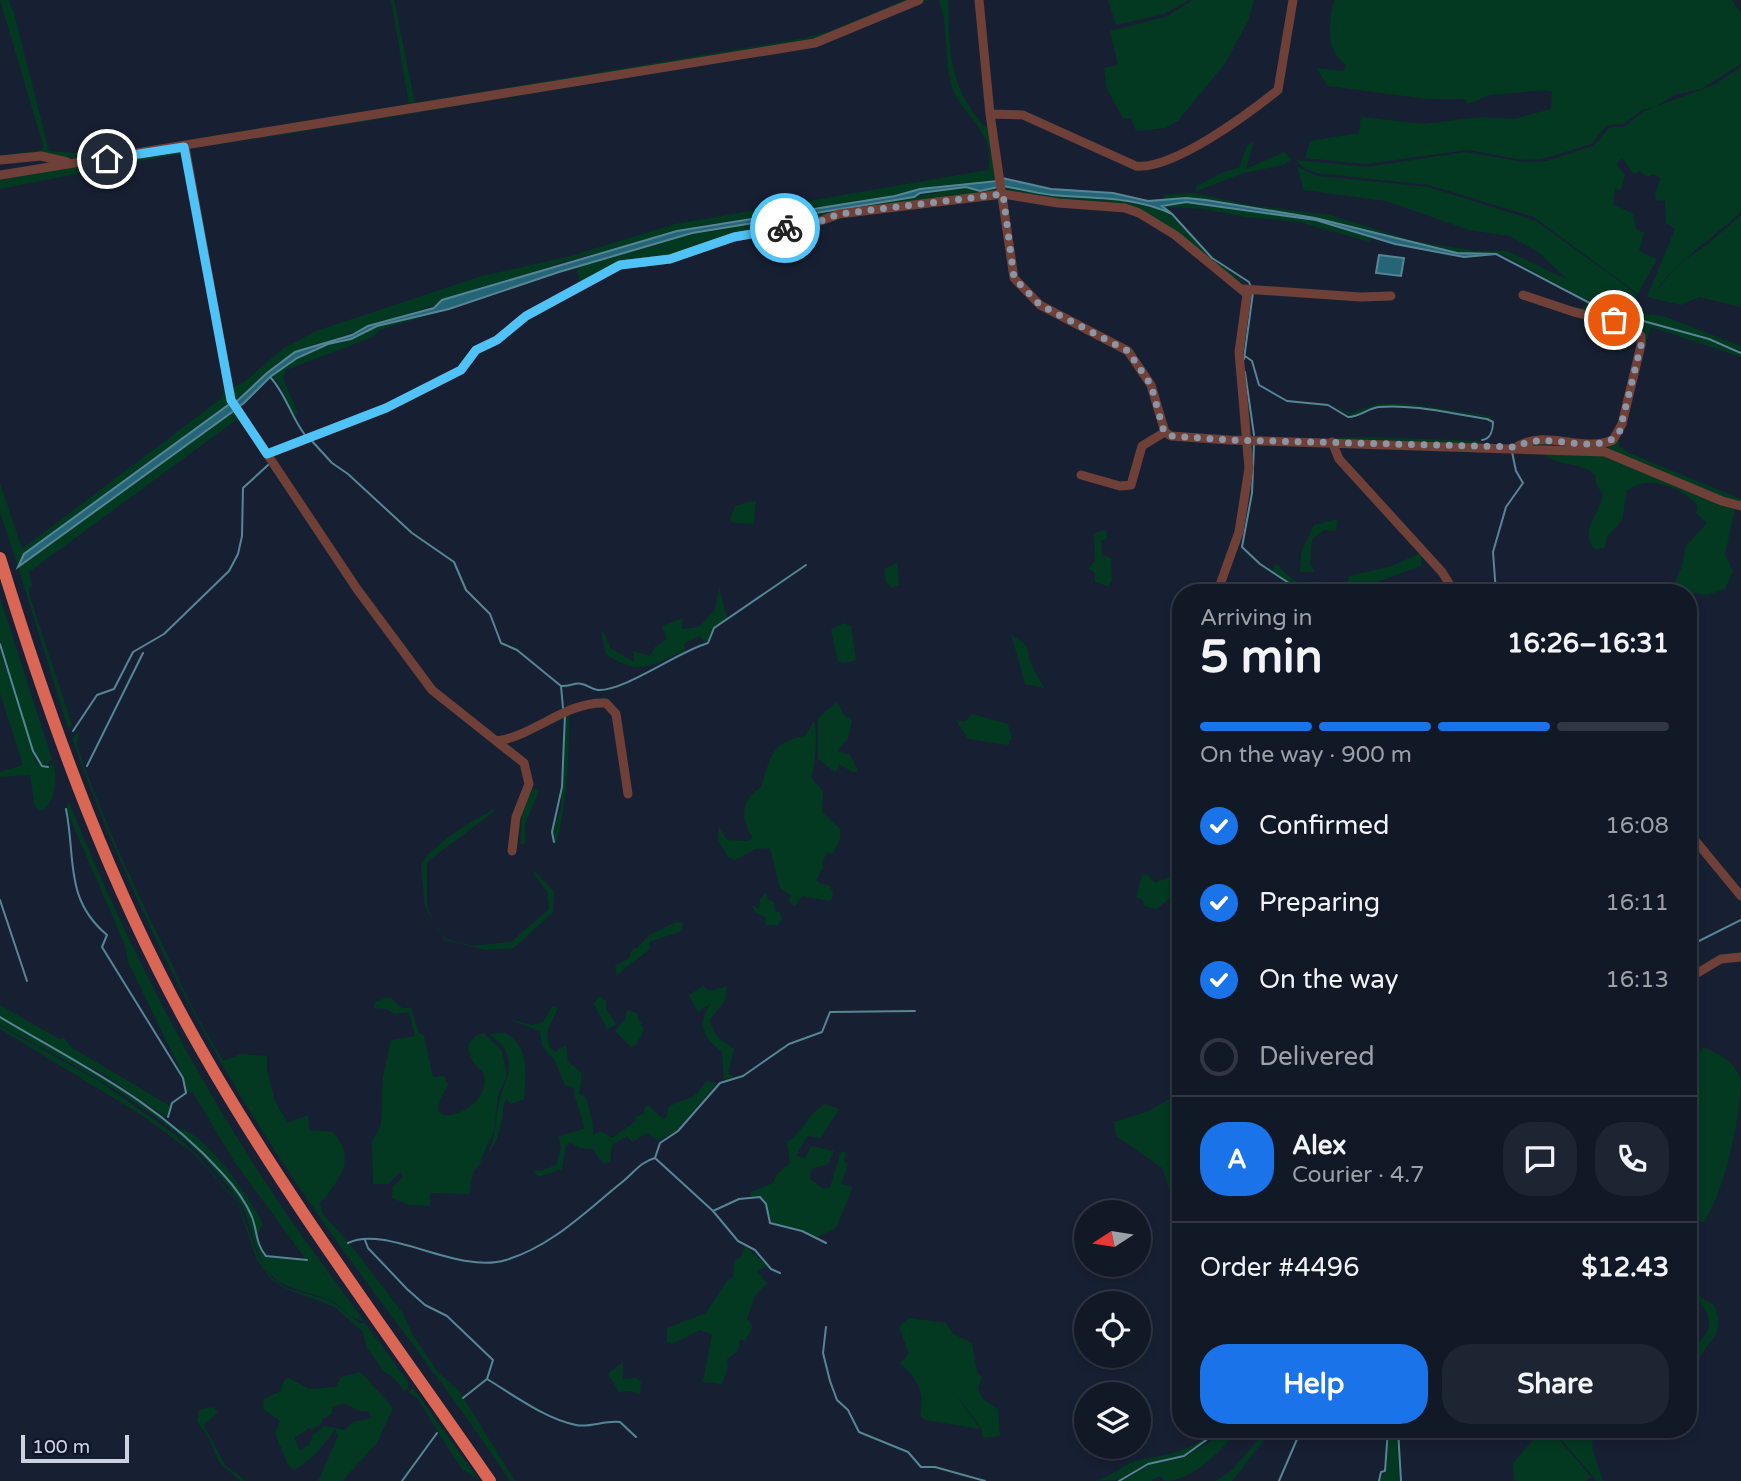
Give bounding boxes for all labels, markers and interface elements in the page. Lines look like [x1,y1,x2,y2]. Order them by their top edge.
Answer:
pin [77,129,137,189]
icon: home [88,140,126,178]
courier [750,193,820,263]
icon: bike [766,209,804,247]
pin [1584,290,1644,350]
icon: bag [1595,301,1633,339]
text: Arriving in [1200,604,1313,632]
text: 16:26–16:31 [1507,628,1669,659]
text: 5 min [1200,630,1323,685]
text: On the way · 900 m [1200,741,1412,769]
icon: check [1200,807,1238,845]
text: Confirmed [1259,810,1389,841]
text: 16:08 [1605,812,1669,840]
icon: check [1200,884,1238,922]
text: Preparing [1259,887,1380,918]
text: 16:11 [1605,889,1669,917]
icon: check [1200,961,1238,999]
text: On the way [1259,964,1399,995]
text: 16:13 [1605,966,1669,994]
text: Delivered [1259,1041,1375,1072]
button: chat [1503,1122,1577,1196]
button: phone [1595,1122,1669,1196]
text: Alex [1292,1130,1346,1161]
text: A [1227,1144,1247,1175]
text: Courier · 4.7 [1292,1161,1425,1189]
north arrow [1074,1200,1152,1278]
map controls [1074,1200,1151,1459]
text: Order #4496 [1200,1252,1360,1283]
text: $12.43 [1581,1252,1669,1283]
button: locate [1074,1291,1151,1368]
button: Help [1200,1344,1428,1424]
button: Share [1442,1344,1669,1424]
button: layers [1074,1382,1151,1459]
scale bar [21,1432,130,1464]
text: 100 m [32,1436,90,1458]

